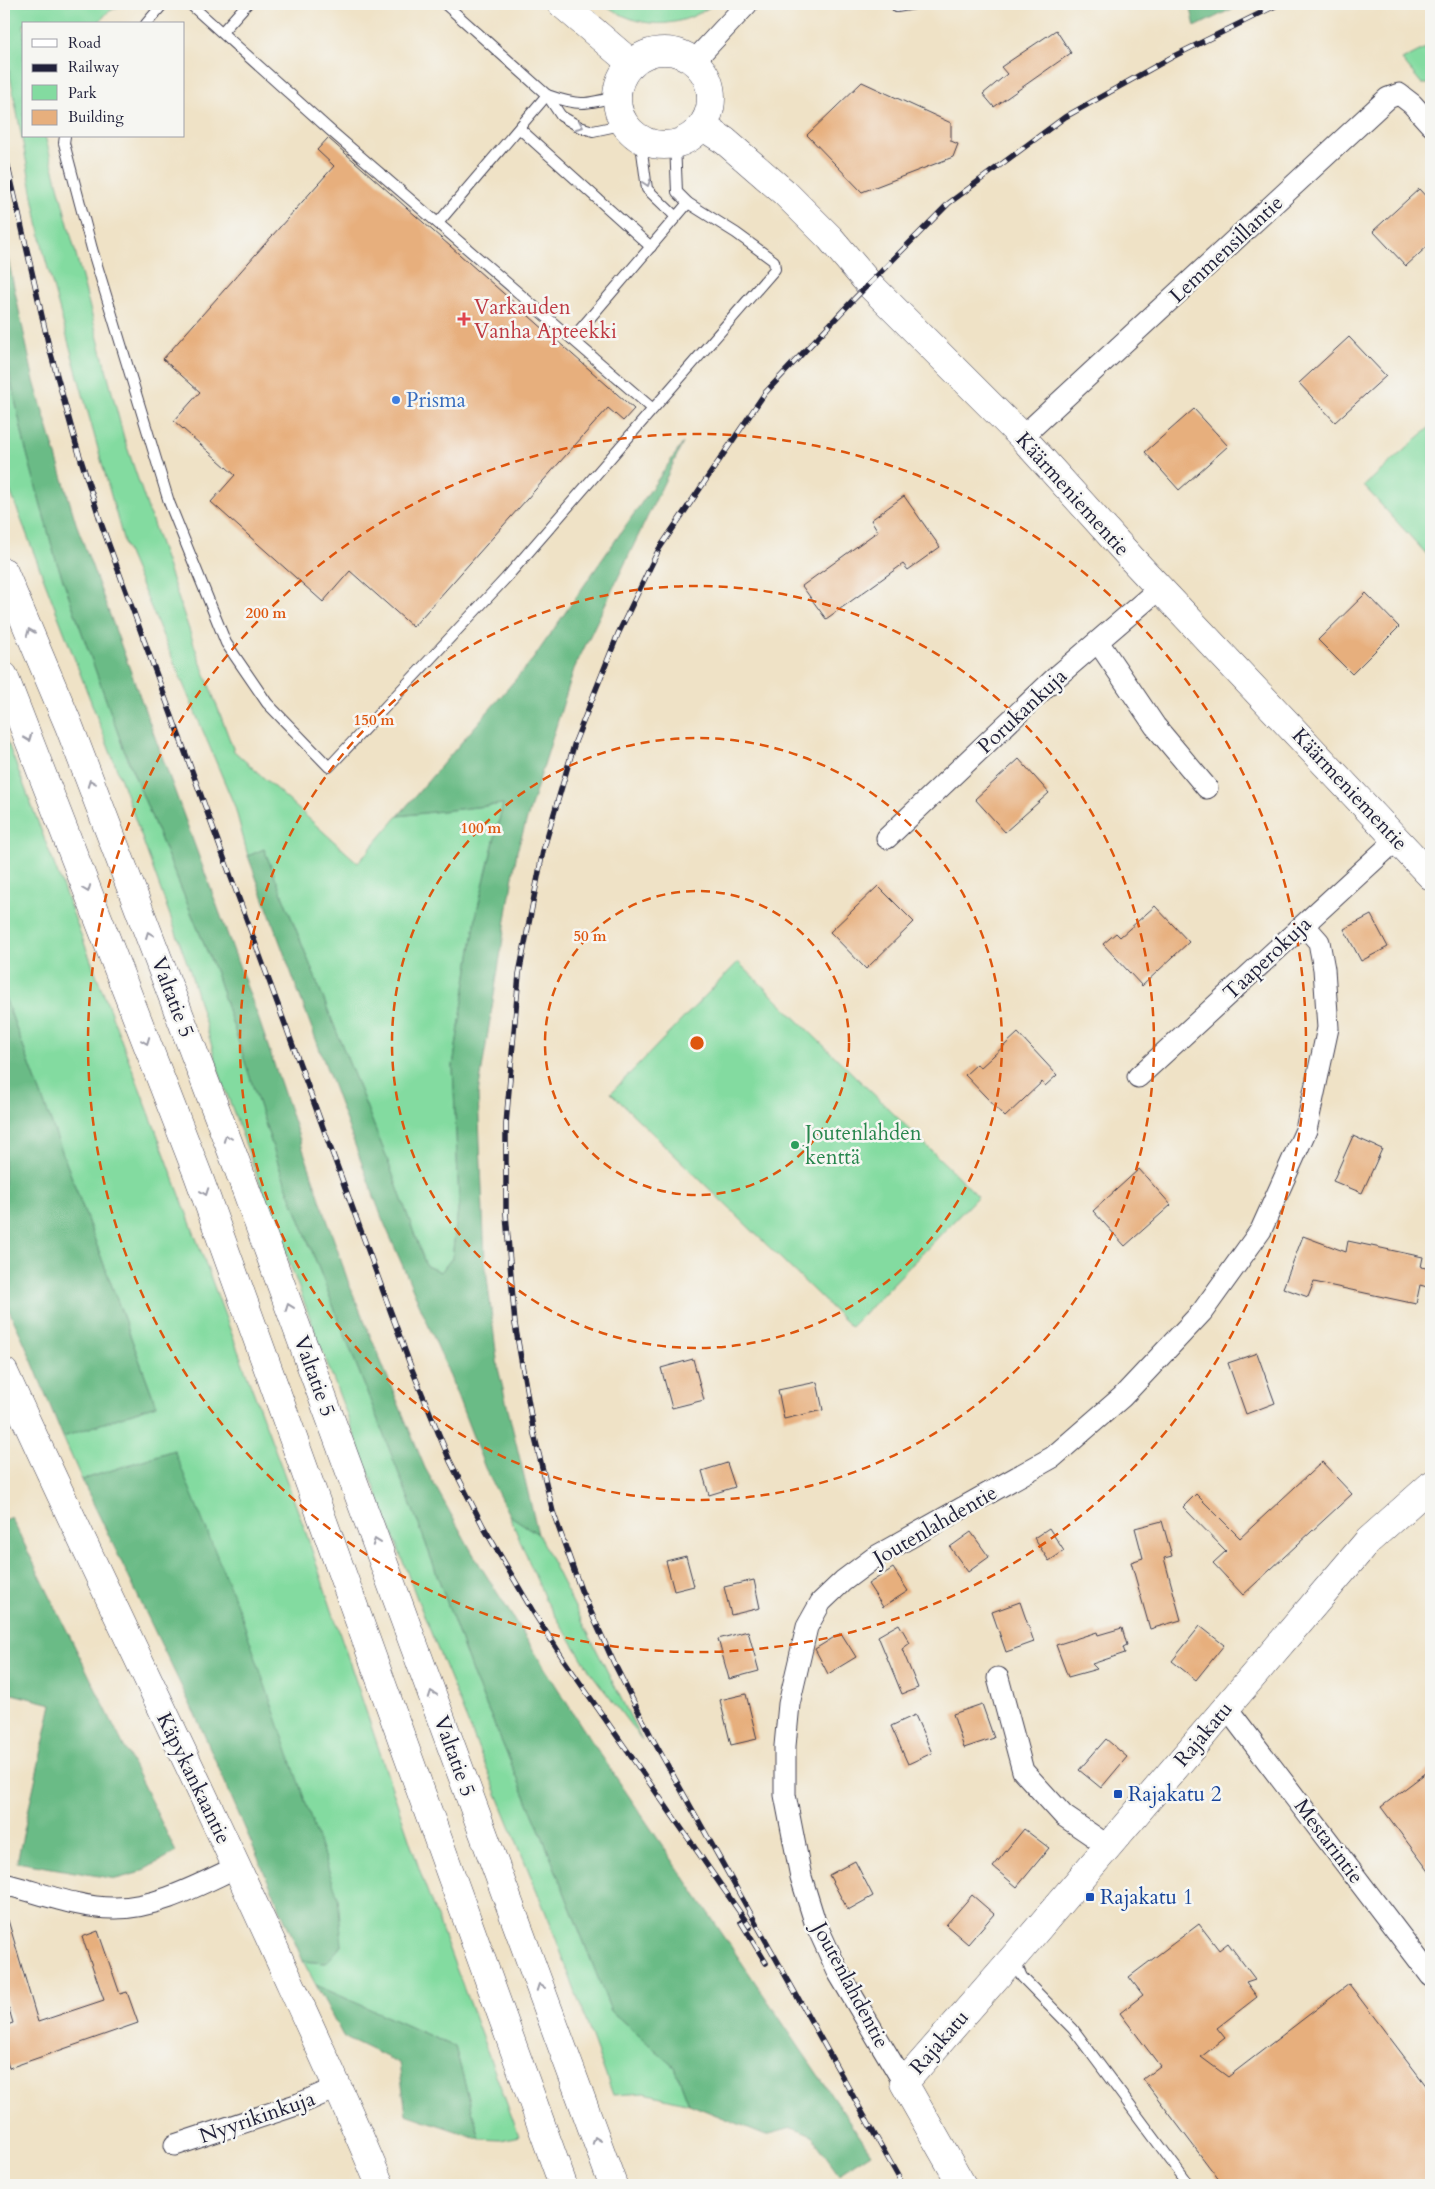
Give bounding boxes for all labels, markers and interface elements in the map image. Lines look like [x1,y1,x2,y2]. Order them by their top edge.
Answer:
legend [22,22,185,138]
text: Road [68,33,101,53]
text: Railway [68,57,119,77]
text: Park [68,83,97,103]
text: Building [68,107,124,127]
one-way arrow [575,120,584,131]
one-way arrow [641,178,651,187]
street label: Lemmensillantie [1163,189,1290,310]
place label: Varkauden Vanha Apteekki [474,293,617,346]
marker: Varkauden Vanha Apteekki [458,313,470,325]
place label: Prisma [406,386,466,415]
marker: Prisma [390,394,402,406]
street label: Käärmeniementie [1009,426,1136,563]
text: 200 m [246,603,287,623]
one-way arrow [25,629,35,637]
street label: Porukankuja [971,662,1074,760]
text: 150 m [354,710,395,730]
street label: Käärmeniementie [1285,722,1414,857]
one-way arrow [22,733,32,742]
one-way arrow [87,779,97,788]
text: 100 m [461,818,502,838]
one-way arrow [81,884,91,893]
street label: Taaperokuja [1217,910,1318,1007]
text: 50 m [573,926,607,946]
one-way arrow [145,931,155,940]
street label: Valtatie 5 [144,953,201,1042]
centre of rings [688,1034,706,1052]
one-way arrow [140,1036,150,1044]
place label: Joutenlahden kenttä [802,1119,922,1172]
one-way arrow [223,1135,233,1143]
marker: Joutenlahden kenttä [789,1139,801,1151]
one-way arrow [199,1187,209,1196]
one-way arrow [285,1303,295,1312]
street label: Valtatie 5 [287,1332,343,1421]
street label: Joutenlahdentie [865,1478,1003,1574]
one-way arrow [372,1538,382,1547]
one-way arrow [428,1690,438,1699]
street label: Rajakatu [1167,1695,1239,1773]
street label: Käpykankaantie [149,1708,238,1849]
street label: Valtatie 5 [427,1712,483,1801]
place label: Rajakatu 2 [1128,1780,1222,1809]
marker: Rajakatu 2 [1112,1788,1124,1800]
street label: Mestarintie [1287,1793,1370,1890]
place label: Rajakatu 1 [1100,1883,1194,1912]
marker: Rajakatu 1 [1084,1891,1096,1903]
street label: Joutenlahdentie [804,1915,896,2053]
one-way arrow [536,1983,546,1992]
street label: Rajakatu [903,2004,976,2081]
street label: Nyyrikinkuja [195,2084,319,2151]
one-way arrow [592,2136,602,2144]

